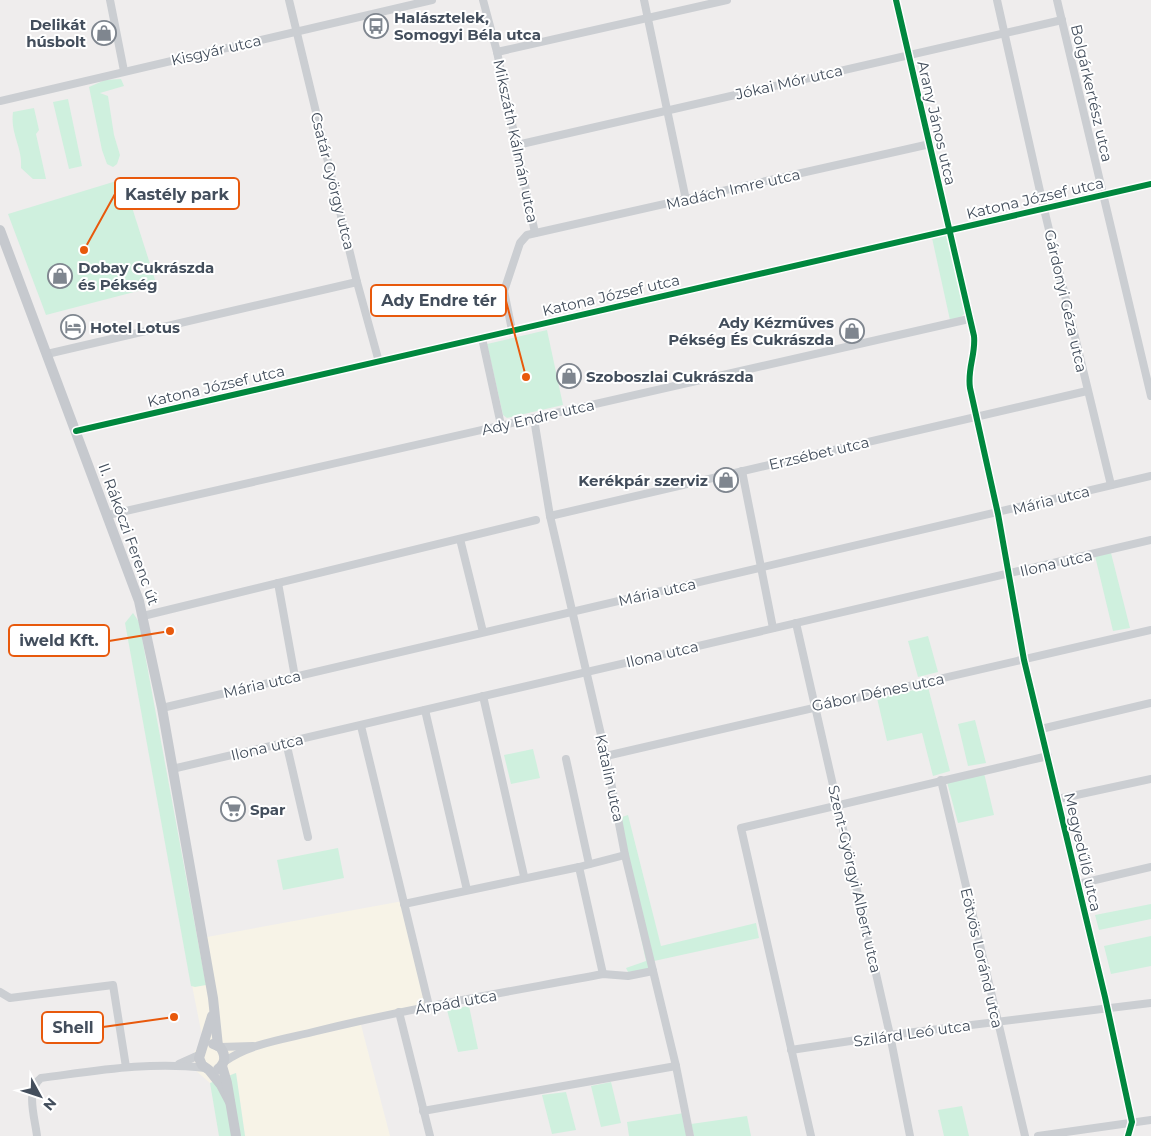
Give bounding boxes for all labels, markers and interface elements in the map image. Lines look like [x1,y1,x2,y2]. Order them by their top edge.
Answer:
place label: Halásztelek, Somogyi Béla utca [394,8,541,44]
bus stop icon: Halásztelek, Somogyi Béla utca [363,13,389,39]
place label: Delikát húsbolt [26,15,86,51]
shop icon: Delikát húsbolt [91,20,117,46]
street label: Bolgárkertész utca [1067,22,1117,164]
street label: Kisgyár utca [169,30,263,70]
street label: Mikszáth Kálmán utca [489,58,543,224]
street label: Arany János utca [913,59,961,187]
street label: Jókai Mór utca [733,60,844,104]
street label: Csatár György utca [307,110,359,252]
street label: Madách Imre utca [664,164,802,214]
street label: Katona József utca [964,173,1106,223]
callout: Kastély park [115,178,239,209]
text: Kastély park [125,185,229,204]
street label: Gárdonyi Géza utca [1040,228,1092,374]
place label: Dobay Cukrászda és Pékség [78,258,214,294]
shop icon: Dobay Cukrászda és Pékség [47,263,73,289]
street label: Katona József utca [540,270,682,320]
callout: Ady Endre tér [371,285,506,316]
text: Ady Endre tér [380,291,497,310]
place label: Ady Kézműves Pékség És Cukrászda [668,313,834,349]
hotel icon: Hotel Lotus [60,314,86,340]
place label: Hotel Lotus [90,318,180,337]
shop icon: Ady Kézműves Pékség És Cukrászda [839,318,865,344]
street label: Katona József utca [145,361,287,411]
shop icon: Szoboszlai Cukrászda [556,363,582,389]
place label: Szoboszlai Cukrászda [586,367,754,386]
street label: Ady Endre utca [480,395,596,439]
street label: Erzsébet utca [767,432,871,474]
street label: II. Rákóczi Ferenc út [94,460,164,608]
shop icon: Kerékpár szerviz [713,467,739,493]
place label: Kerékpár szerviz [578,471,708,490]
street label: Mária utca [1010,481,1092,519]
street label: Ilona utca [1018,545,1094,581]
street label: Mária utca [616,574,698,610]
callout: iweld Kft. [9,625,109,656]
text: iweld Kft. [19,631,99,650]
street label: Ilona utca [624,636,700,672]
street label: Mária utca [221,666,303,702]
street label: Gábor Dénes utca [810,669,946,715]
street label: Ilona utca [229,729,305,765]
street label: Katalin utca [591,732,629,824]
street label: Szent-Györgyi Albert utca [824,783,886,975]
street label: Megyedűlő utca [1060,791,1106,913]
supermarket icon: Spar [220,796,246,822]
place label: Spar [250,800,286,819]
street label: Eötvös Loránd utca [957,886,1007,1030]
street label: Árpád utca [414,985,498,1019]
callout: Shell [42,1012,103,1043]
street label: Szilárd Leó utca [852,1015,972,1051]
text: Shell [52,1018,94,1037]
north arrow [15,1071,65,1121]
text: N [39,1094,60,1114]

